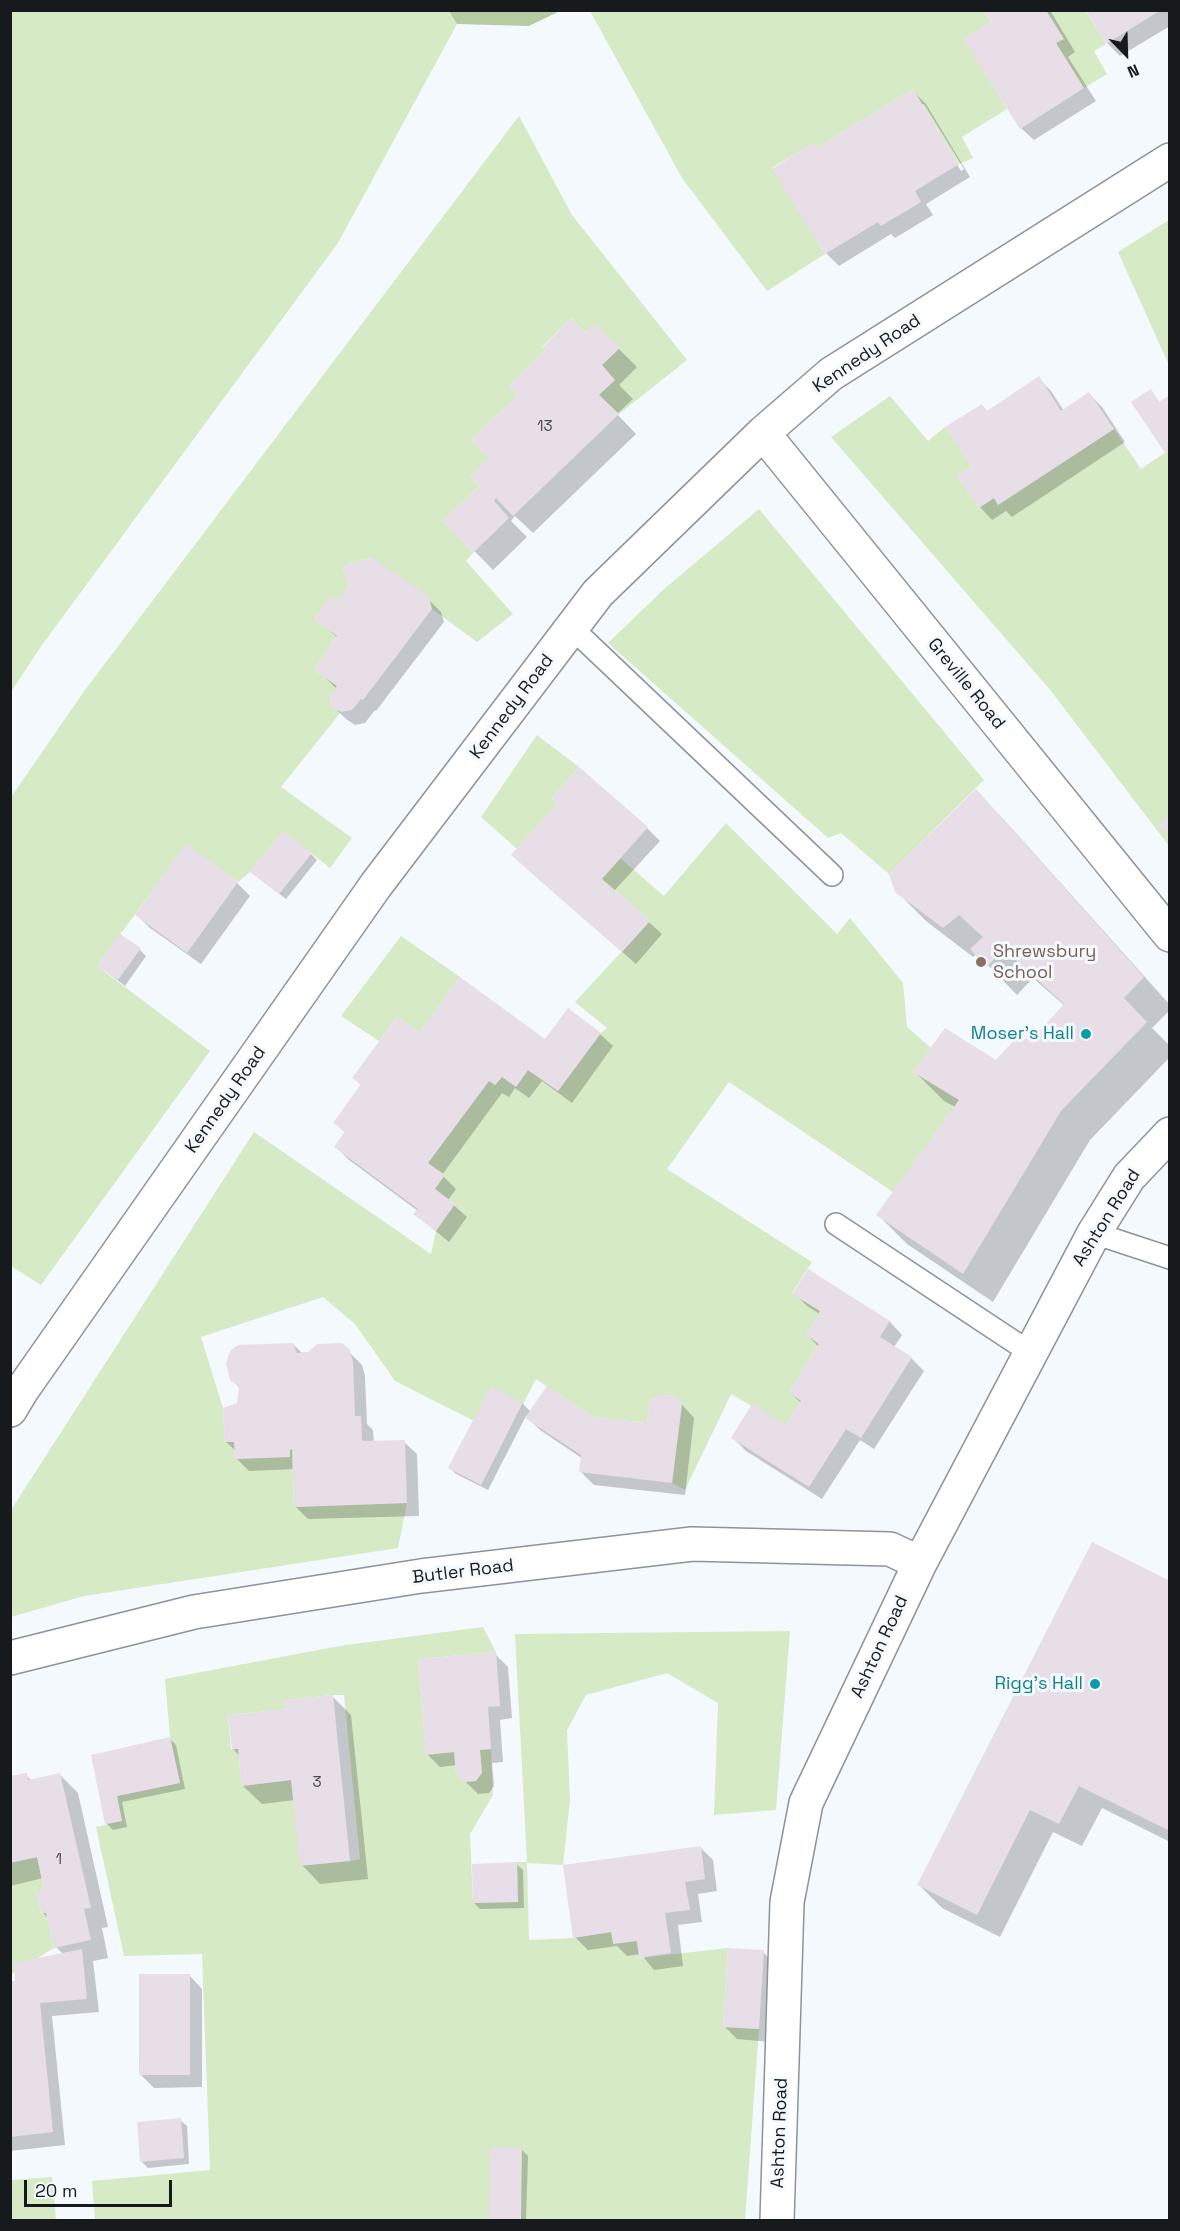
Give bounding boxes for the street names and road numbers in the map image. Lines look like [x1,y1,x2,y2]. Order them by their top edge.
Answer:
street label: Kennedy Road [809,310,925,398]
street label: Greville Road [923,634,1009,734]
street label: Kennedy Road [466,650,558,764]
street label: Kennedy Road [181,1042,271,1158]
street label: Ashton Road [1069,1165,1145,1271]
street label: Butler Road [411,1555,515,1589]
street label: Ashton Road [847,1592,913,1702]
street label: Ashton Road [767,2077,793,2189]

